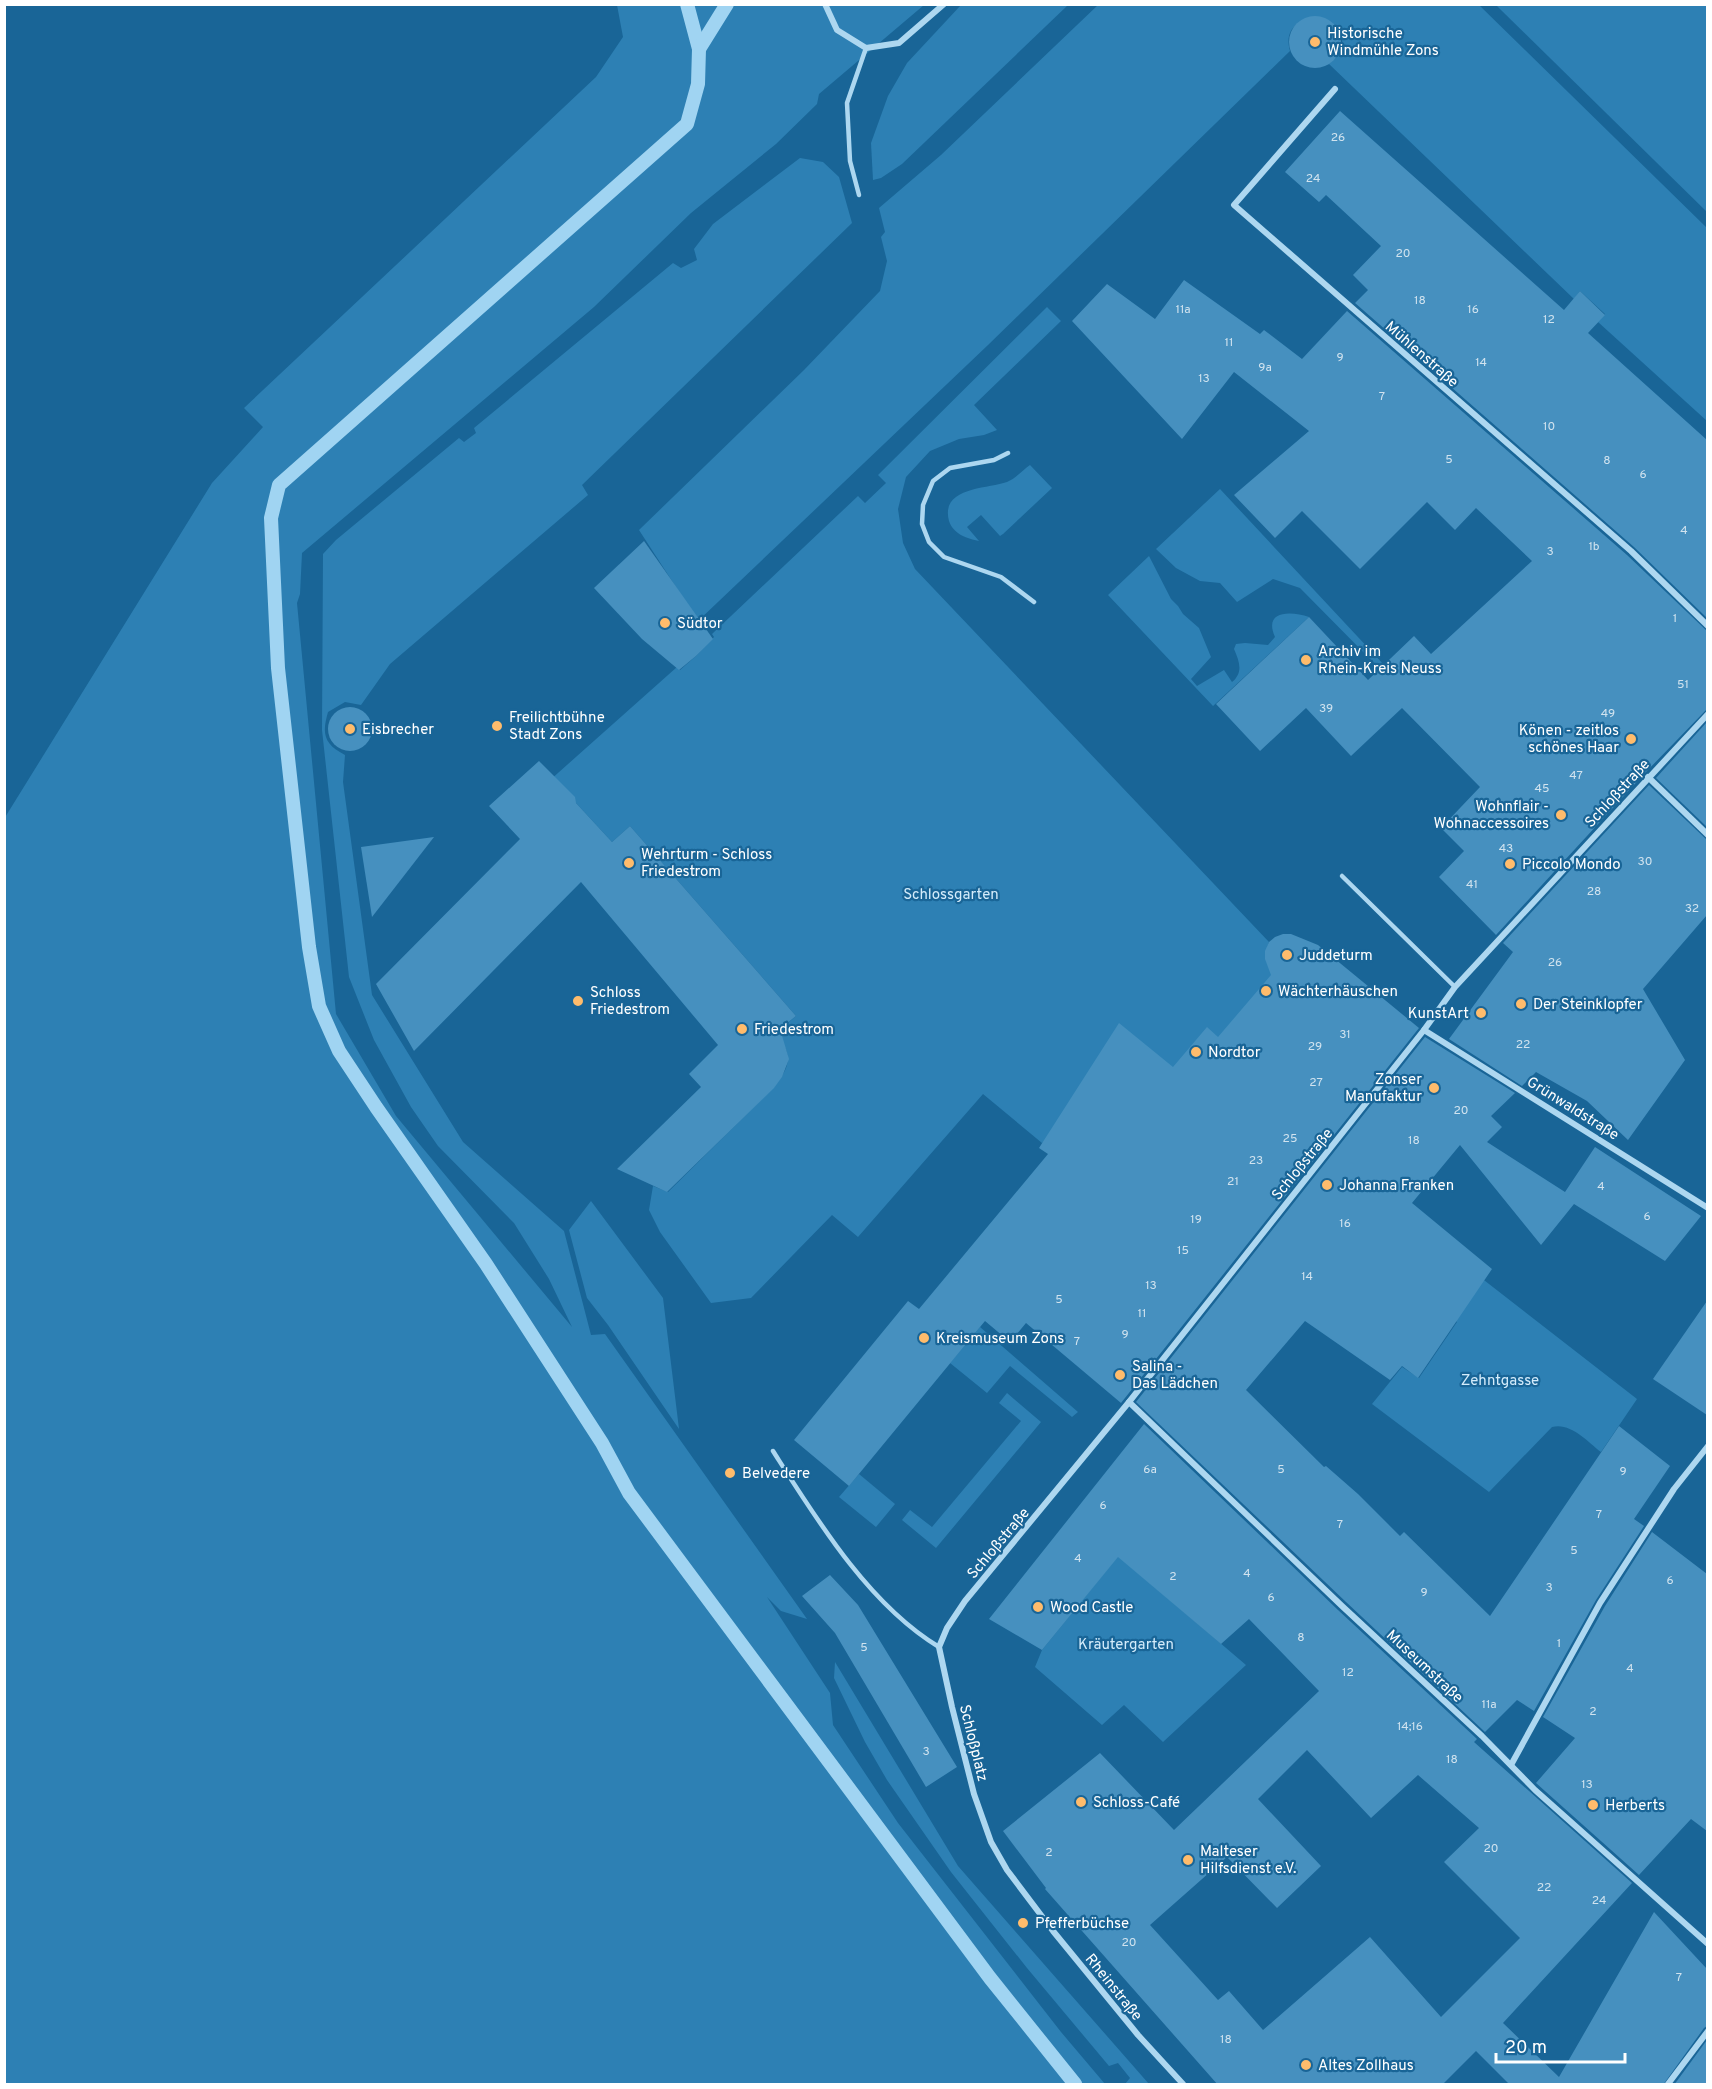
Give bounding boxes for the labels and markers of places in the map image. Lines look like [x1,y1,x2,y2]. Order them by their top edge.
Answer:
place label: Historische Windmühle Zons [1327,25,1439,61]
marker: Historische Windmühle Zons [1308,35,1322,49]
place label: Südtor [677,615,723,634]
marker: Südtor [658,616,672,630]
place label: Archiv im Rhein-Kreis Neuss [1318,643,1442,679]
marker: Archiv im Rhein-Kreis Neuss [1299,653,1313,667]
place label: Freilichtbühne Stadt Zons [509,709,605,745]
marker: Freilichtbühne Stadt Zons [490,719,504,733]
place label: Eisbrecher [362,721,434,740]
marker: Eisbrecher [343,722,357,736]
place label: Könen - zeitlos schönes Haar [1519,722,1619,758]
marker: Könen - zeitlos schönes Haar [1624,732,1638,746]
place label: Wohnflair - Wohnaccessoires [1433,798,1549,834]
marker: Wohnflair - Wohnaccessoires [1554,808,1568,822]
place label: Wehrturm - Schloss Friedestrom [641,846,772,882]
marker: Wehrturm - Schloss Friedestrom [622,856,636,870]
place label: Piccolo Mondo [1522,856,1621,875]
marker: Piccolo Mondo [1503,857,1517,871]
place label: Juddeturm [1299,947,1373,966]
marker: Juddeturm [1280,948,1294,962]
place label: Wächterhäuschen [1278,983,1398,1002]
place label: Schloss Friedestrom [590,984,670,1020]
marker: Wächterhäuschen [1259,984,1273,998]
marker: Schloss Friedestrom [571,994,585,1008]
place label: Der Steinklopfer [1533,996,1643,1015]
marker: Der Steinklopfer [1514,997,1528,1011]
place label: KunstArt [1408,1005,1469,1024]
marker: KunstArt [1474,1006,1488,1020]
place label: Friedestrom [754,1021,834,1040]
marker: Friedestrom [735,1022,749,1036]
place label: Nordtor [1208,1044,1261,1063]
marker: Nordtor [1189,1045,1203,1059]
place label: Zonser Manufaktur [1345,1071,1422,1107]
marker: Zonser Manufaktur [1427,1081,1441,1095]
place label: Johanna Franken [1339,1177,1454,1196]
marker: Johanna Franken [1320,1178,1334,1192]
place label: Kreismuseum Zons [936,1330,1064,1349]
marker: Kreismuseum Zons [917,1331,931,1345]
place label: Salina - Das Lädchen [1132,1358,1218,1394]
marker: Salina - Das Lädchen [1113,1368,1127,1382]
place label: Belvedere [742,1465,810,1484]
marker: Belvedere [723,1466,737,1480]
place label: Wood Castle [1050,1599,1133,1618]
marker: Wood Castle [1031,1600,1045,1614]
place label: Schloss-Café [1093,1794,1180,1813]
marker: Schloss-Café [1074,1795,1088,1809]
place label: Herberts [1605,1797,1665,1816]
marker: Herberts [1586,1798,1600,1812]
place label: Malteser Hilfsdienst e.V. [1200,1843,1296,1879]
marker: Malteser Hilfsdienst e.V. [1181,1853,1195,1867]
place label: Pfefferbüchse [1035,1915,1129,1934]
marker: Pfefferbüchse [1016,1916,1030,1930]
place label: Altes Zollhaus [1318,2057,1414,2076]
marker: Altes Zollhaus [1299,2058,1313,2072]

